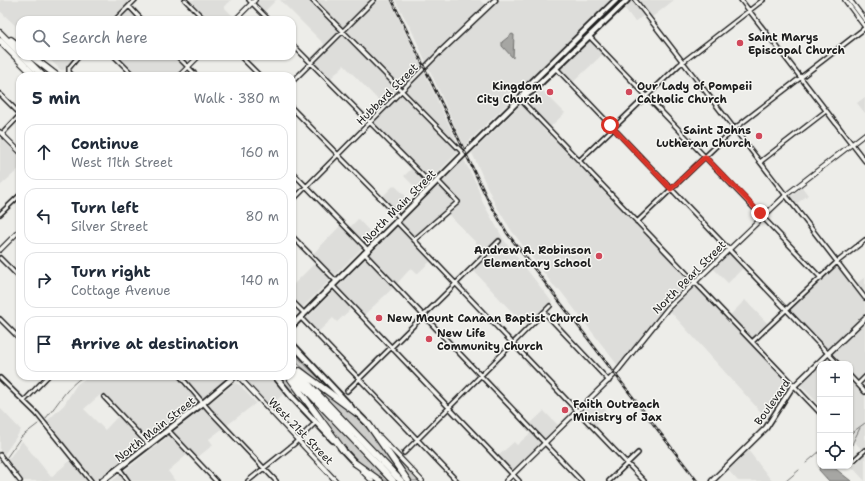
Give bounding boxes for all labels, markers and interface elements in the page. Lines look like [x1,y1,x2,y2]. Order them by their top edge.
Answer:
search box [16,16,296,60]
icon: search [30,27,52,49]
text: Search here [62,28,148,48]
place label: Saint Marys Episcopal Church [748,30,845,58]
marker: Saint Marys Episcopal Church [735,38,745,48]
street label: Hubbard Street [353,60,422,129]
place label: Kingdom City Church [477,79,543,107]
place label: Our Lady of Pompeii Catholic Church [637,79,752,107]
text: 5 min [32,87,80,109]
marker: Kingdom City Church [545,87,555,97]
marker: Our Lady of Pompeii Catholic Church [624,87,634,97]
text: Walk · 380 m [194,90,280,107]
route start [601,116,619,134]
place label: Saint Johns Lutheran Church [656,123,752,151]
marker: Saint Johns Lutheran Church [754,131,764,141]
text: Continue [71,134,139,154]
icon: ahead [33,141,55,163]
text: 160 m [241,144,279,161]
text: West 11th Street [71,154,173,171]
street label: North Main Street [359,166,439,246]
text: Turn left [71,198,139,218]
route end [751,204,769,222]
icon: left [33,205,55,227]
text: 80 m [245,208,279,225]
text: Silver Street [71,218,148,235]
street label: North Pearl Street [649,237,729,317]
place label: Andrew A. Robinson Elementary School [474,243,592,271]
marker: Andrew A. Robinson Elementary School [594,251,604,261]
text: Turn right [71,262,151,282]
icon: right [33,269,55,291]
text: 140 m [240,272,279,289]
text: Cottage Avenue [71,282,171,299]
place label: New Mount Canaan Baptist Church [387,311,589,326]
marker: New Mount Canaan Baptist Church [374,313,384,323]
place label: New Life Community Church [437,326,544,354]
icon: arrive [33,333,55,355]
text: Arrive at destination [71,334,239,354]
marker: New Life Community Church [424,334,434,344]
map controls [817,361,853,469]
button: + [817,361,853,397]
street label: Boulevard [751,376,794,428]
street label: North Main Street [112,393,199,465]
street label: West 21st Street [265,395,337,468]
place label: Faith Outreach Ministry of Jax [573,397,662,425]
button: − [817,397,853,433]
marker: Faith Outreach Ministry of Jax [560,405,570,415]
button: locate [817,433,853,469]

